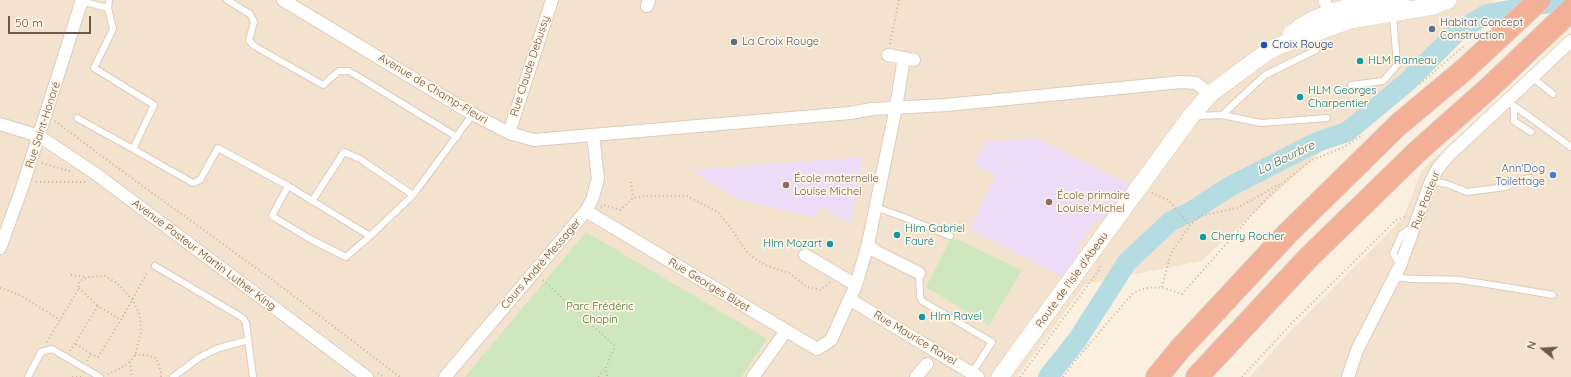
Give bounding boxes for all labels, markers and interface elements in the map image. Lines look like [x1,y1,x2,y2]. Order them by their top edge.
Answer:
scale bar [10,8,93,34]
street label: Rue Claude Debussy [508,14,552,118]
text: 50 m [15,15,43,30]
place label: Habitat Concept Construction [1440,16,1523,42]
marker: Habitat Concept Construction [1427,24,1437,34]
place label: La Croix Rouge [742,35,819,49]
marker: La Croix Rouge [729,37,739,47]
place label: Croix Rouge [1272,38,1333,52]
marker: Croix Rouge [1259,40,1269,50]
street label: Avenue de Champ-Fleuri [376,51,490,127]
place label: HLM Rameau [1368,54,1437,68]
marker: HLM Rameau [1355,56,1365,66]
street label: Rue Saint-Honoré [23,80,63,170]
place label: HLM Georges Charpentier [1308,84,1376,110]
marker: HLM Georges Charpentier [1295,92,1305,102]
water label: La Bourbre [1255,138,1317,178]
place label: Ann'Dog Toilettage [1495,162,1545,188]
street label: Rue Pasteur [1409,169,1443,231]
marker: Ann'Dog Toilettage [1548,170,1558,180]
place label: École maternelle Louise Michel [794,172,879,198]
marker: École maternelle Louise Michel [781,180,791,190]
place label: École primaire Louise Michel [1057,189,1130,215]
street label: Avenue Pasteur Martin Luther King [130,197,278,313]
marker: École primaire Louise Michel [1044,197,1054,207]
street label: Cours André Messager [498,216,584,312]
place label: Hlm Gabriel Fauré [905,222,965,248]
marker: Hlm Gabriel Fauré [892,230,902,240]
street label: Route de l'Isle d'Abeau [1033,230,1111,330]
place label: Cherry Rocher [1211,230,1285,244]
marker: Cherry Rocher [1198,232,1208,242]
place label: Hlm Mozart [763,237,822,251]
marker: Hlm Mozart [825,239,835,249]
street label: Rue Georges Bizet [666,255,752,315]
park label: Parc Frédéric Chopin [566,300,634,326]
street label: Rue Maurice Ravel [871,308,959,368]
place label: Hlm Ravel [930,310,982,324]
marker: Hlm Ravel [917,312,927,322]
north arrow [1523,329,1563,369]
text: N [1524,339,1539,351]

